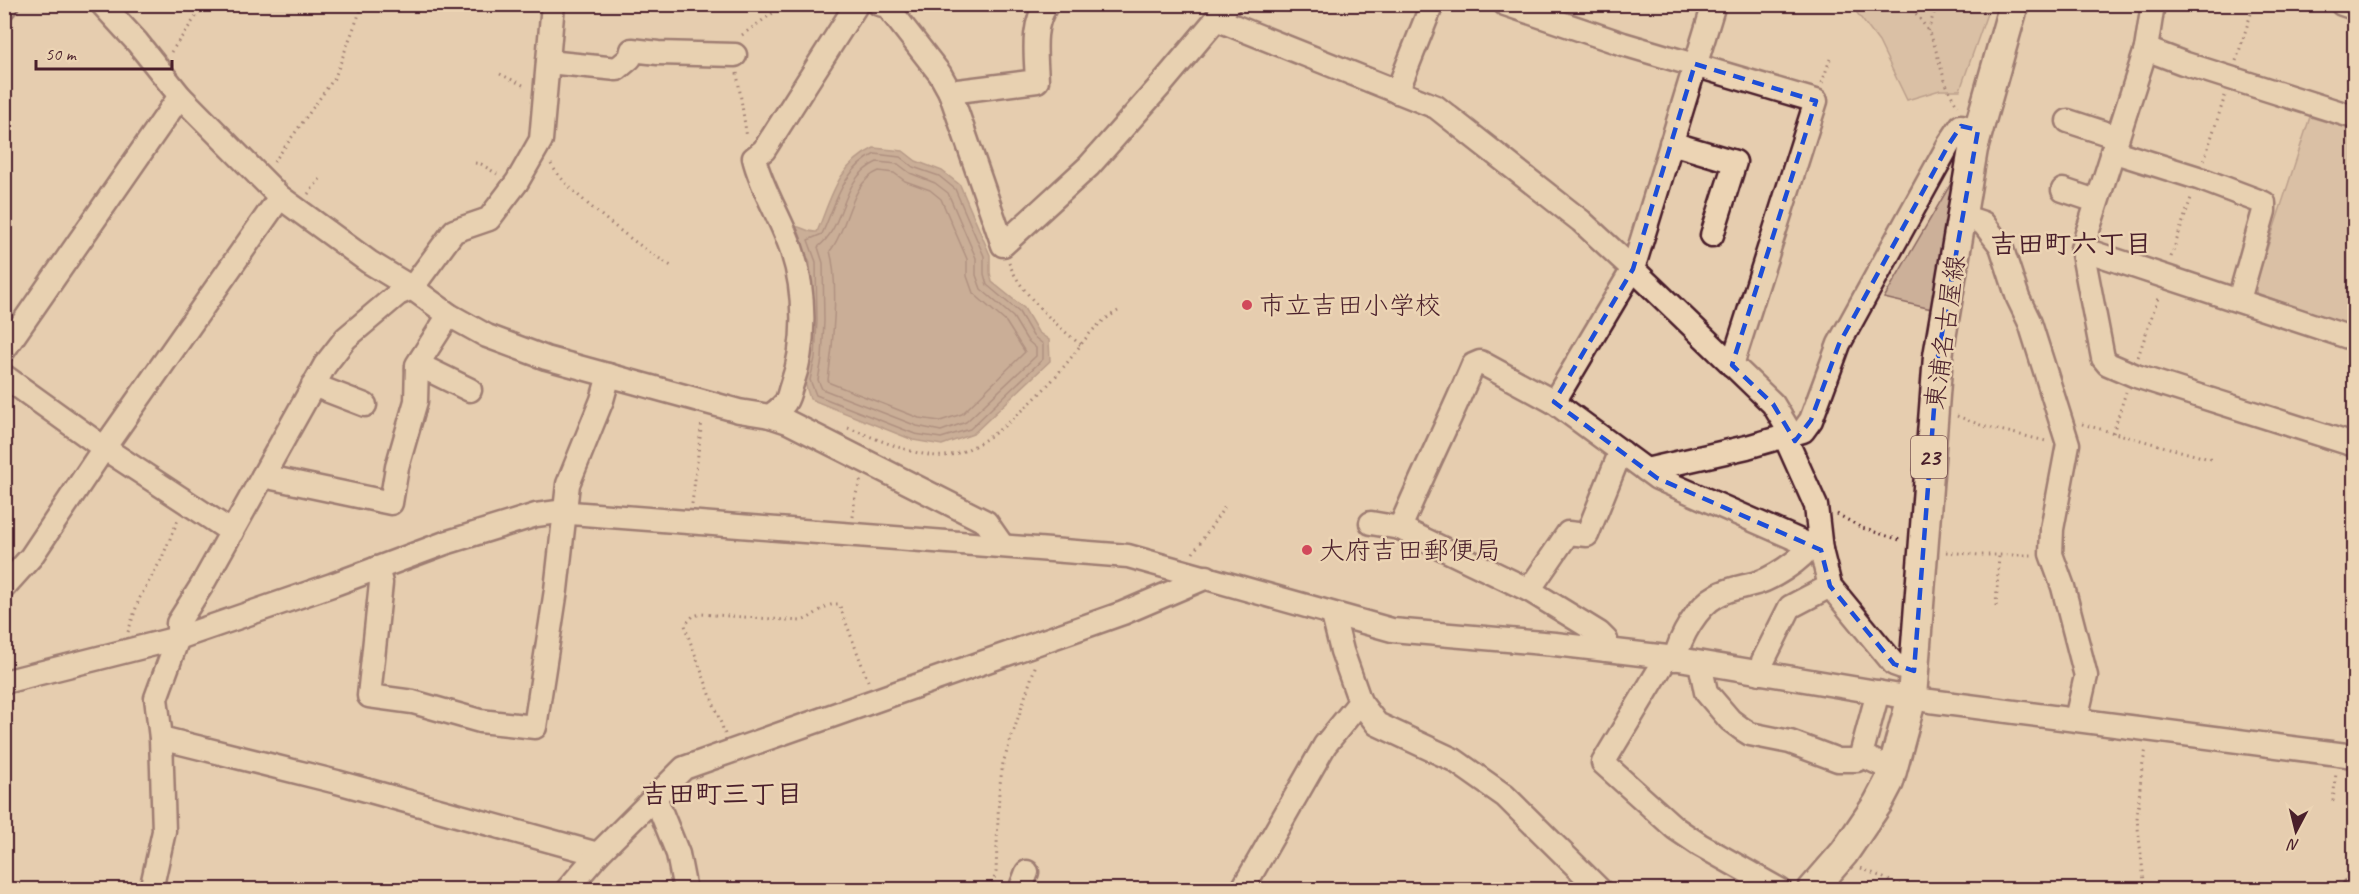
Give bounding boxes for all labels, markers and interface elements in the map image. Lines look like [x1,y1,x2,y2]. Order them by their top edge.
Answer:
scale bar [36,33,172,71]
text: 50 m [45,43,78,65]
district label: 吉田町六丁目 [1990,227,2152,261]
street label: 東浦名古屋線 [1918,252,1972,412]
place label: 市立吉田小学校 [1259,289,1441,322]
marker: 市立吉田小学校 [1240,298,1254,312]
road number: 23 [1911,436,1947,478]
place label: 大府吉田郵便局 [1319,534,1501,567]
marker: 大府吉田郵便局 [1300,543,1314,557]
district label: 吉田町三丁目 [641,777,803,811]
north arrow [2266,801,2326,861]
text: N [2285,834,2300,855]

